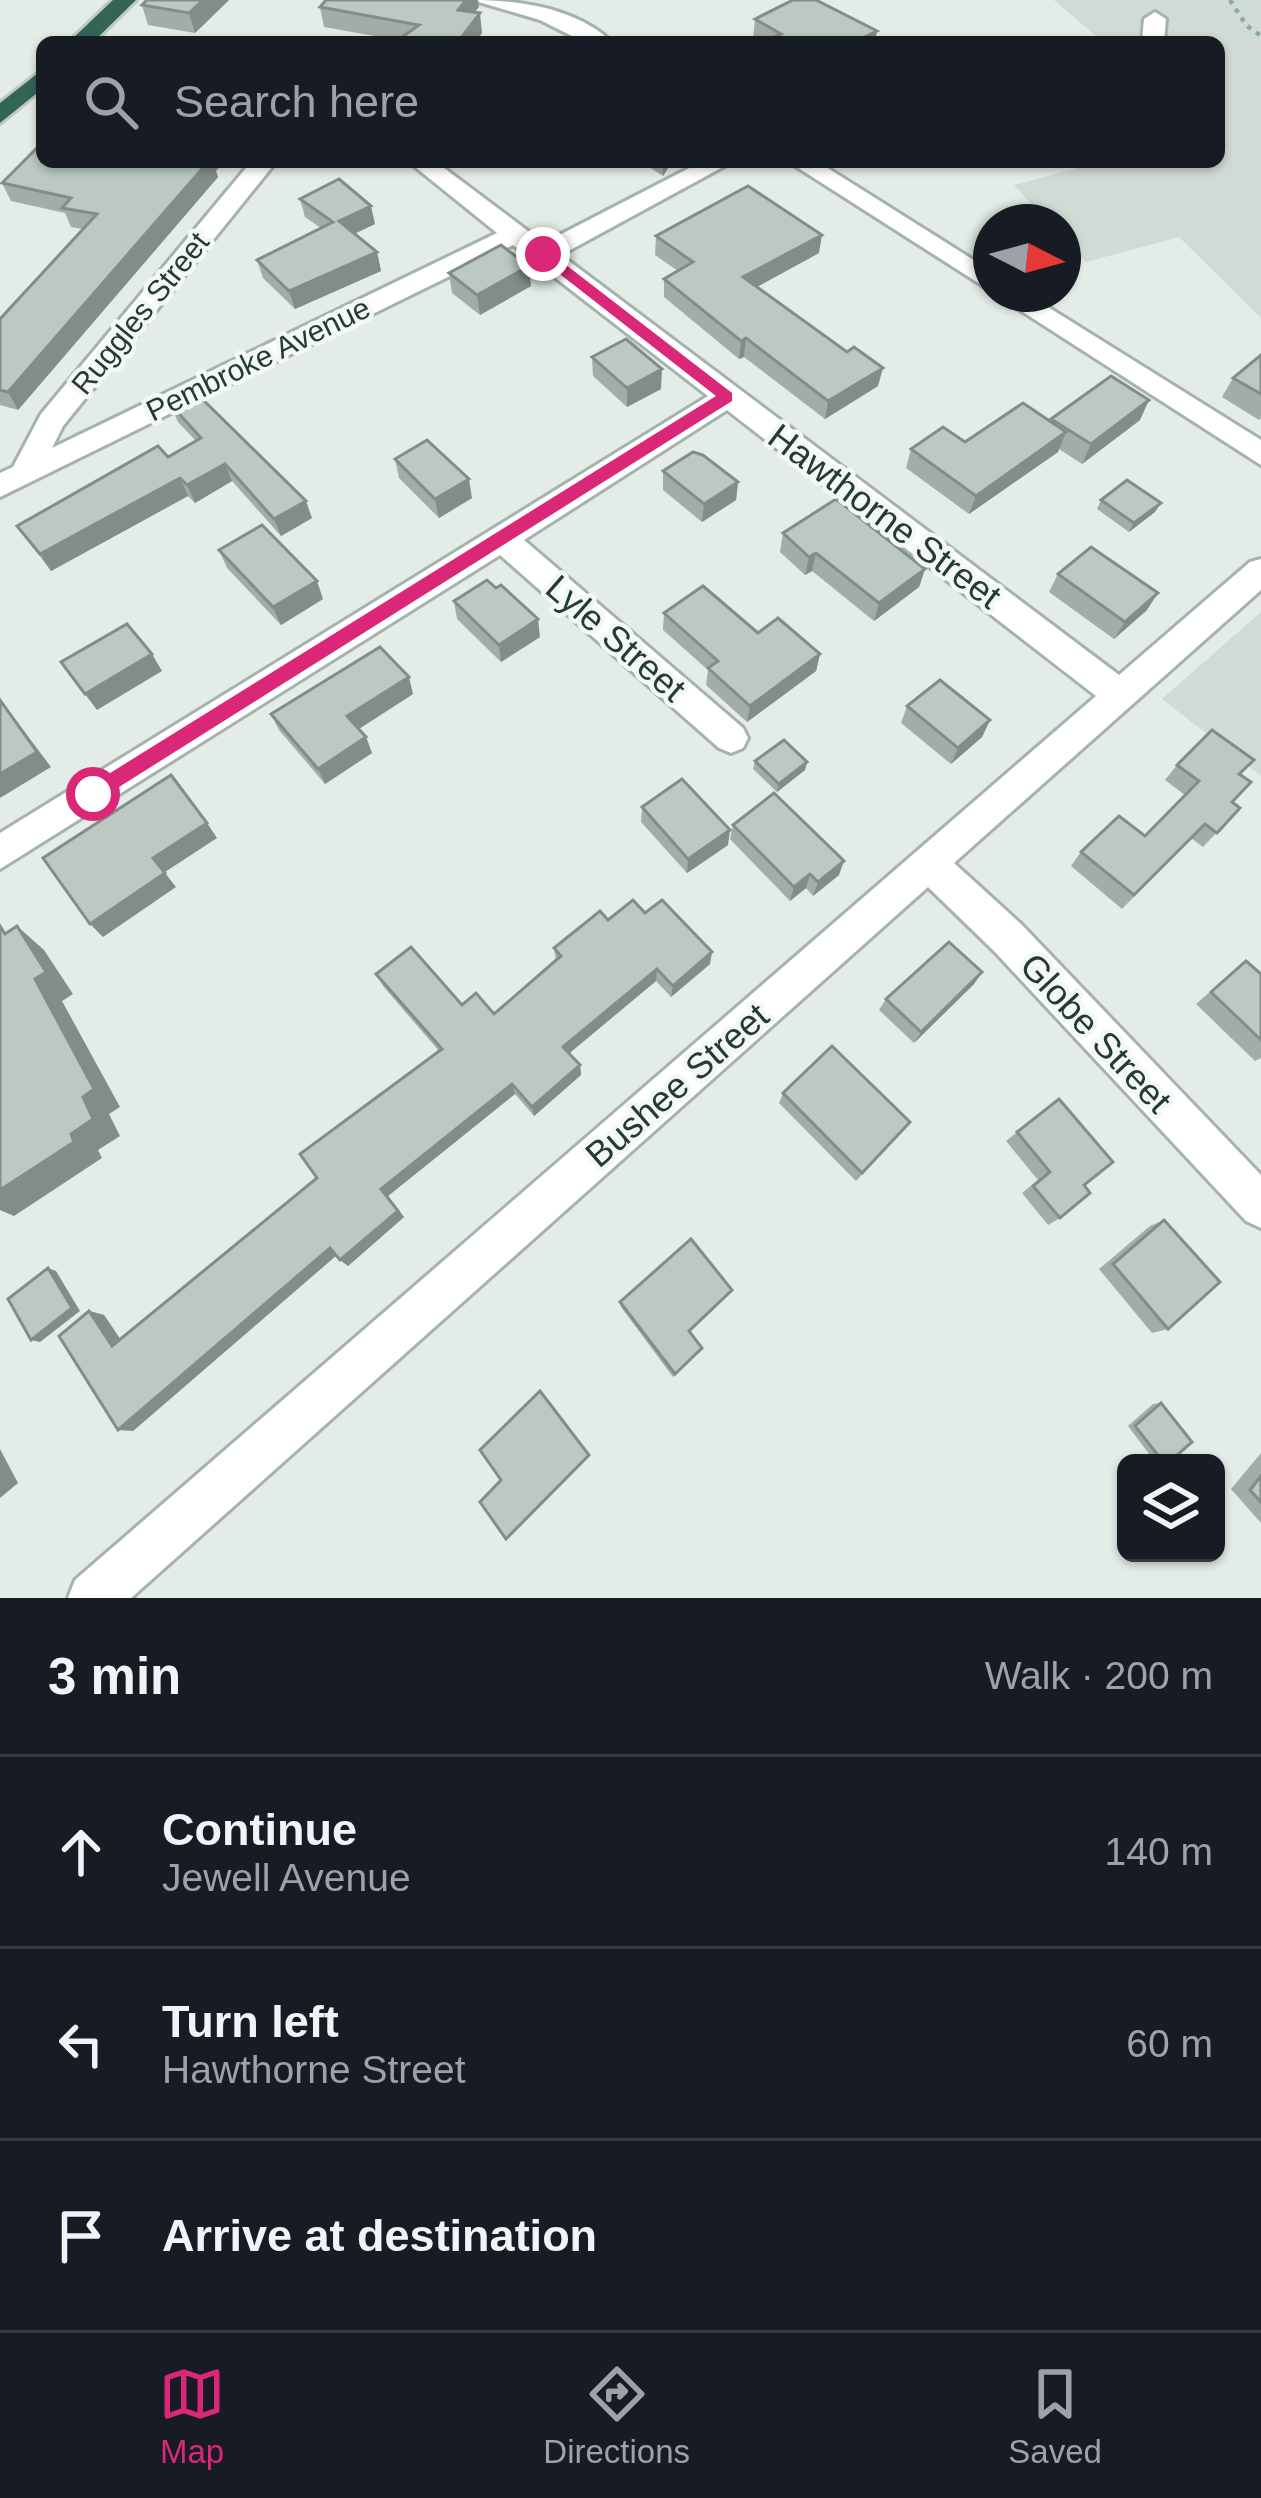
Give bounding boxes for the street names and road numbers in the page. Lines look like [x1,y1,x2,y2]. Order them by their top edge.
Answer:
street label: Ruggles Street [65,225,216,400]
street label: Pembroke Avenue [141,291,375,427]
street label: Hawthorne Street [761,415,1009,617]
street label: Lyle Street [538,567,694,709]
street label: Globe Street [1012,945,1180,1121]
street label: Bushee Street [577,995,777,1175]

